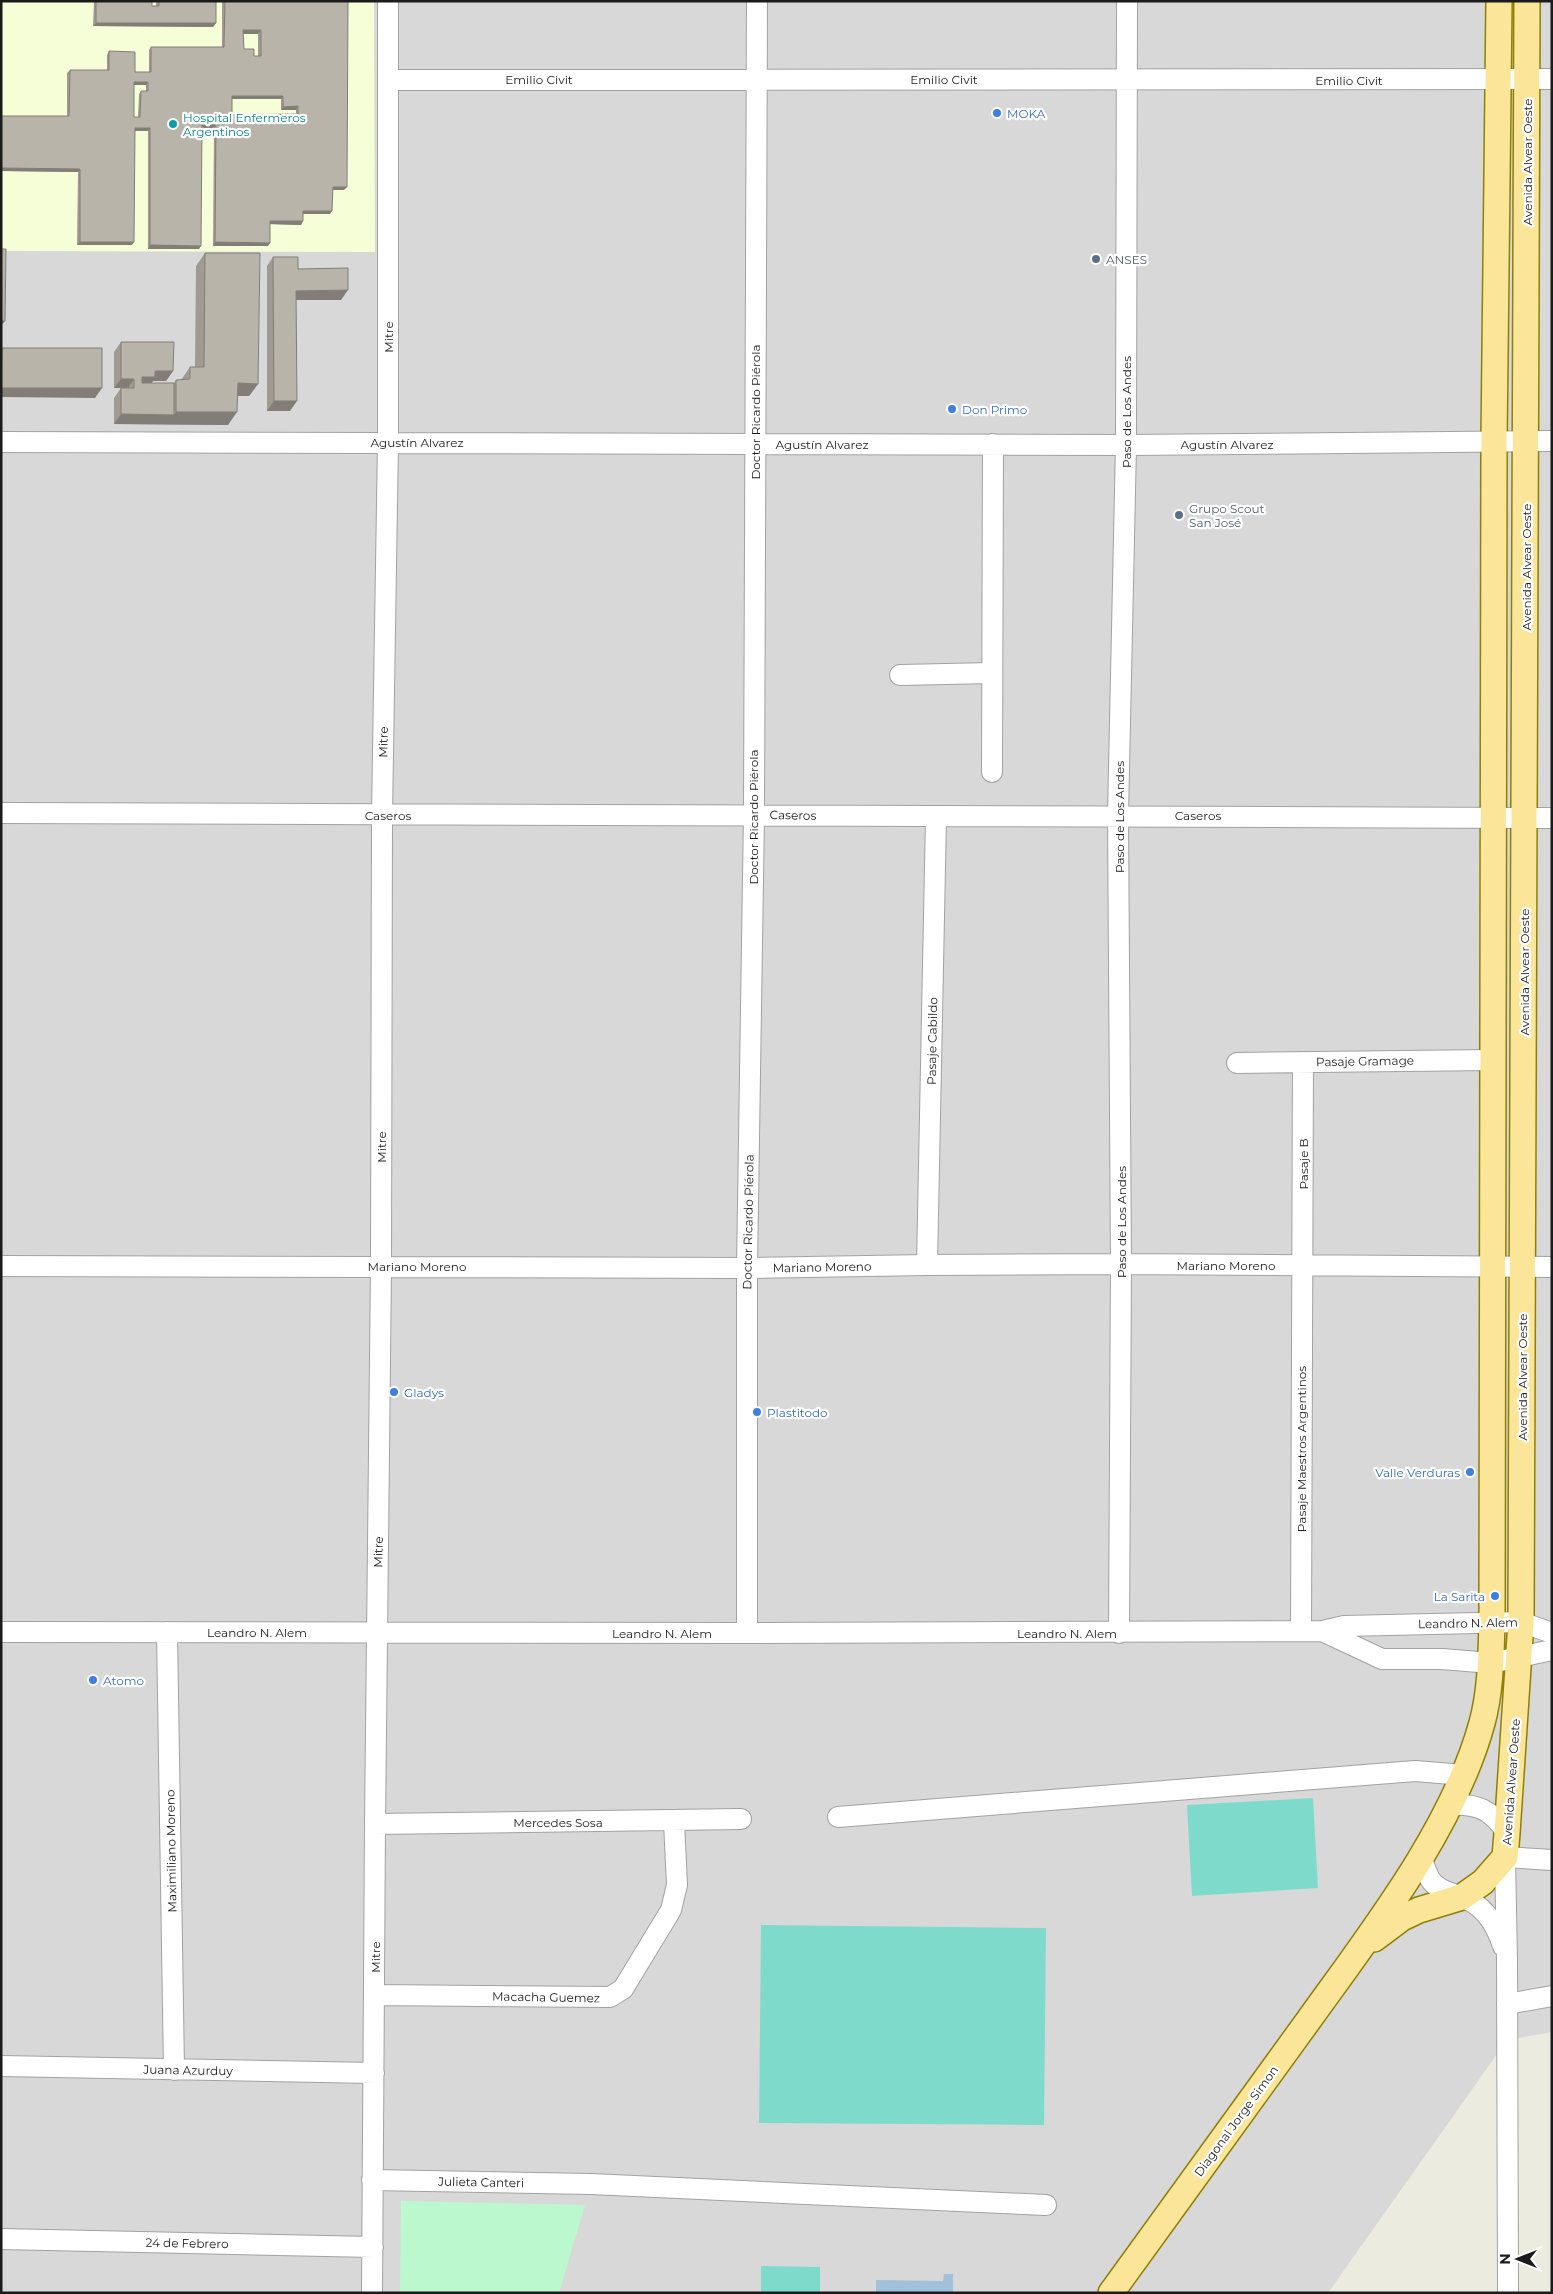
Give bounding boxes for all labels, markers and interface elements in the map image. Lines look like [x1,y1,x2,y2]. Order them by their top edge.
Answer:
street label: Emilio Civit [505,72,573,87]
street label: Emilio Civit [910,72,978,87]
street label: Emilio Civit [1315,73,1383,88]
street label: Avenida Alvear Oeste [1520,99,1535,225]
place label: MOKA [1007,106,1046,121]
marker: MOKA [991,107,1003,119]
place label: Hospital Enfermeros Argentinos [183,110,306,139]
marker: Hospital Enfermeros Argentinos [167,118,179,130]
place label: ANSES [1106,252,1147,267]
marker: ANSES [1090,253,1102,265]
street label: Mitre [381,321,396,353]
street label: Doctor Ricardo Piérola [748,344,763,480]
street label: Paso de Los Andes [1119,356,1134,468]
place label: Don Primo [962,402,1027,417]
marker: Don Primo [946,403,958,415]
street label: Agustín Alvarez [370,435,464,450]
street label: Agustín Alvarez [775,437,869,452]
street label: Agustín Alvarez [1180,437,1274,452]
place label: Grupo Scout San José [1189,501,1265,530]
street label: Avenida Alvear Oeste [1519,504,1534,630]
marker: Grupo Scout San José [1173,509,1185,521]
street label: Mitre [375,726,391,758]
street label: Doctor Ricardo Piérola [746,749,761,885]
street label: Paso de Los Andes [1112,761,1127,873]
street label: Caseros [770,807,817,823]
street label: Caseros [365,808,411,823]
street label: Caseros [1175,808,1221,823]
street label: Avenida Alvear Oeste [1517,909,1532,1035]
street label: Pasaje Cabildo [924,997,940,1085]
street label: Pasaje Gramage [1316,1053,1414,1069]
street label: Mitre [374,1131,389,1163]
street label: Pasaje B [1296,1138,1311,1190]
street label: Doctor Ricardo Piérola [739,1154,757,1290]
street label: Paso de Los Andes [1114,1166,1129,1278]
street label: Mariano Moreno [1177,1258,1275,1273]
street label: Mariano Moreno [368,1259,466,1274]
street label: Mariano Moreno [772,1259,872,1275]
street label: Avenida Alvear Oeste [1515,1314,1530,1440]
street label: Pasaje Maestros Argentinos [1294,1366,1309,1532]
place label: Gladys [404,1385,444,1400]
marker: Gladys [388,1386,400,1398]
place label: Plastitodo [767,1405,828,1420]
marker: Plastitodo [751,1406,763,1418]
place label: Valle Verduras [1375,1465,1460,1480]
marker: Valle Verduras [1464,1466,1476,1478]
street label: Mitre [370,1536,386,1568]
place label: La Sarita [1434,1589,1485,1604]
marker: La Sarita [1489,1590,1501,1602]
street label: Leandro N. Alem [1418,1615,1518,1631]
street label: Leandro N. Alem [207,1625,307,1640]
street label: Leandro N. Alem [612,1626,712,1641]
street label: Leandro N. Alem [1017,1626,1117,1641]
place label: Atomo [103,1673,144,1688]
marker: Atomo [87,1674,99,1686]
street label: Avenida Alvear Oeste [1499,1718,1523,1846]
street label: Maximiliano Moreno [162,1789,180,1913]
street label: Mercedes Sosa [513,1815,603,1830]
street label: Mitre [368,1941,383,1973]
street label: Macacha Guemez [492,1989,600,2005]
street label: Juana Azurduy [142,2062,233,2078]
street label: Diagonal Jorge Simon [1191,2063,1281,2179]
street label: Julieta Canteri [437,2174,524,2190]
north arrow [1493,2234,1543,2284]
street label: 24 de Febrero [145,2235,229,2251]
text: N [1496,2253,1514,2265]

